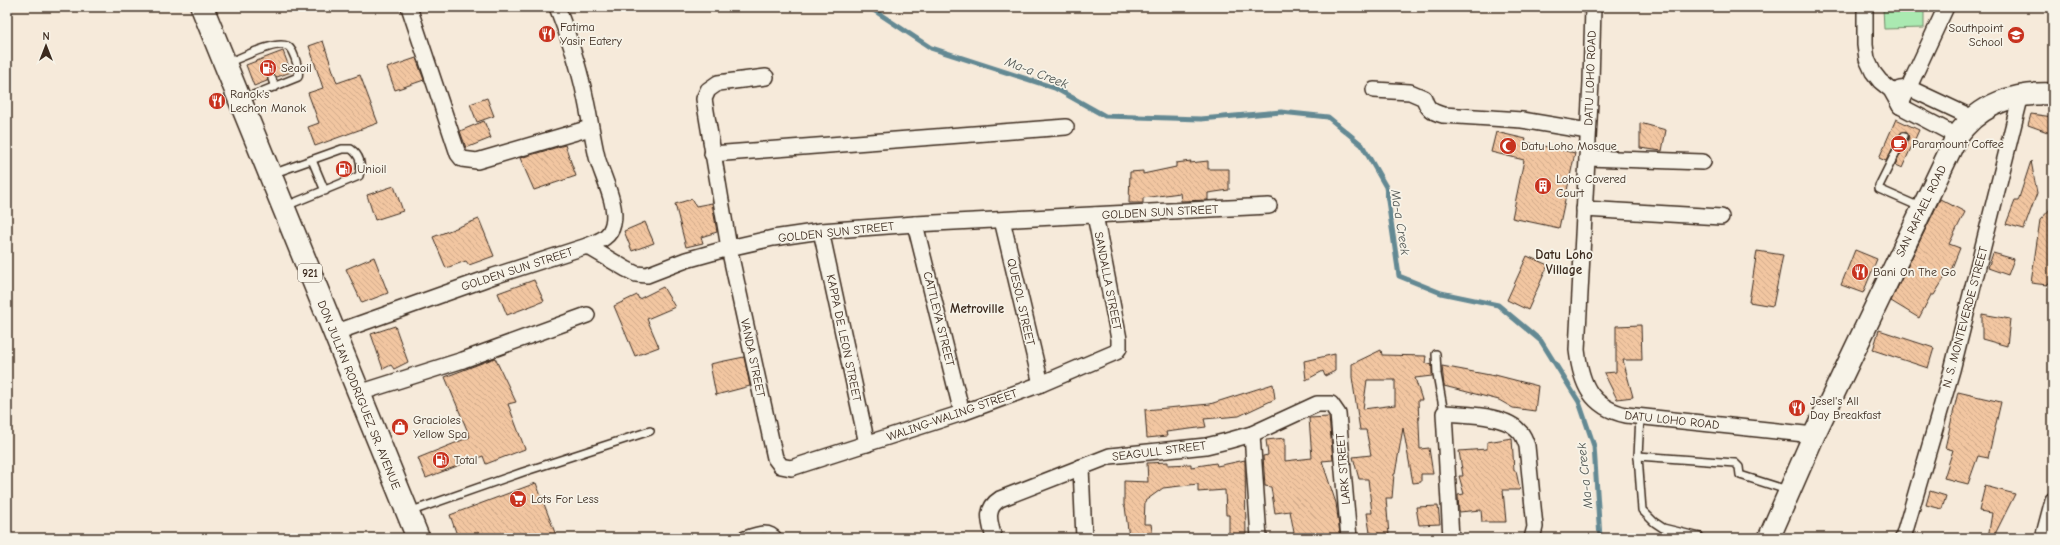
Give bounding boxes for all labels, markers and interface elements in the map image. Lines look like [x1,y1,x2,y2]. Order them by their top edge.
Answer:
place label: Fatima Yasir Eatery [560,20,622,48]
place label: Southpoint School [1949,21,2004,49]
restaurant icon: Fatima Yasir Eatery [537,24,557,44]
school or university icon: Southpoint School [2006,25,2026,45]
north arrow [26,26,66,66]
text: N [42,30,50,43]
street label: DATU LOHO ROAD [1581,30,1599,126]
water label: Ma-a Creek [1002,53,1071,92]
fuel station icon: Seaoil [258,58,278,78]
place label: Seaoil [281,61,312,75]
place label: Ranok's Lechon Manok [230,87,306,115]
restaurant icon: Ranok's Lechon Manok [207,91,227,111]
cafe icon: Paramount Coffee [1889,134,1909,154]
mosque icon: Datu Loho Mosque [1498,136,1518,156]
place label: Paramount Coffee [1912,137,2004,151]
place label: Datu Loho Mosque [1521,139,1617,153]
fuel station icon: Unioil [334,159,354,179]
place label: Unioil [357,162,386,176]
street label: SAN RAFAEL ROAD [1893,163,1949,259]
place label: Loho Covered Court [1556,172,1626,200]
building icon: Loho Covered Court [1533,176,1553,196]
water label: Ma-a Creek [1388,187,1413,257]
street label: GOLDEN SUN STREET [1101,202,1219,222]
street label: GOLDEN SUN STREET [777,219,895,245]
street label: SANDALLA STREET [1092,231,1125,332]
street label: GOLDEN SUN STREET [459,244,575,294]
street label: N. S. MONTEVERDE STREET [1939,244,1991,389]
district label: Datu Loho Village [1535,247,1593,277]
street label: QUESOL STREET [1004,257,1038,348]
restaurant icon: Bani On The Go [1850,262,1870,282]
road number: 921 [298,264,322,282]
place label: Bani On The Go [1873,265,1956,279]
street label: CATTLEYA STREET [920,270,958,369]
street label: KAPPA DE LEON STREET [824,273,865,404]
street label: DON JULIAN RODRIGUEZ SR. AVENUE [315,298,403,492]
district label: Metroville [950,301,1005,316]
street label: VANDA STREET [738,317,768,399]
street label: WALING-WALING STREET [885,386,1020,444]
place label: Jesel's All Day Breakfast [1810,394,1881,422]
restaurant icon: Jesel's All Day Breakfast [1787,398,1807,418]
street label: DATU LOHO ROAD [1624,408,1720,432]
place label: Gracioles Yellow Spa [413,413,467,441]
shop icon: Gracioles Yellow Spa [390,417,410,437]
street label: LARK STREET [1333,432,1353,505]
street label: SEAGULL STREET [1111,438,1207,464]
water label: Ma-a Creek [1574,442,1596,511]
fuel station icon: Total [431,450,451,470]
place label: Total [454,453,477,467]
supermarket icon: Lots For Less [508,489,528,509]
place label: Lots For Less [531,492,599,506]

